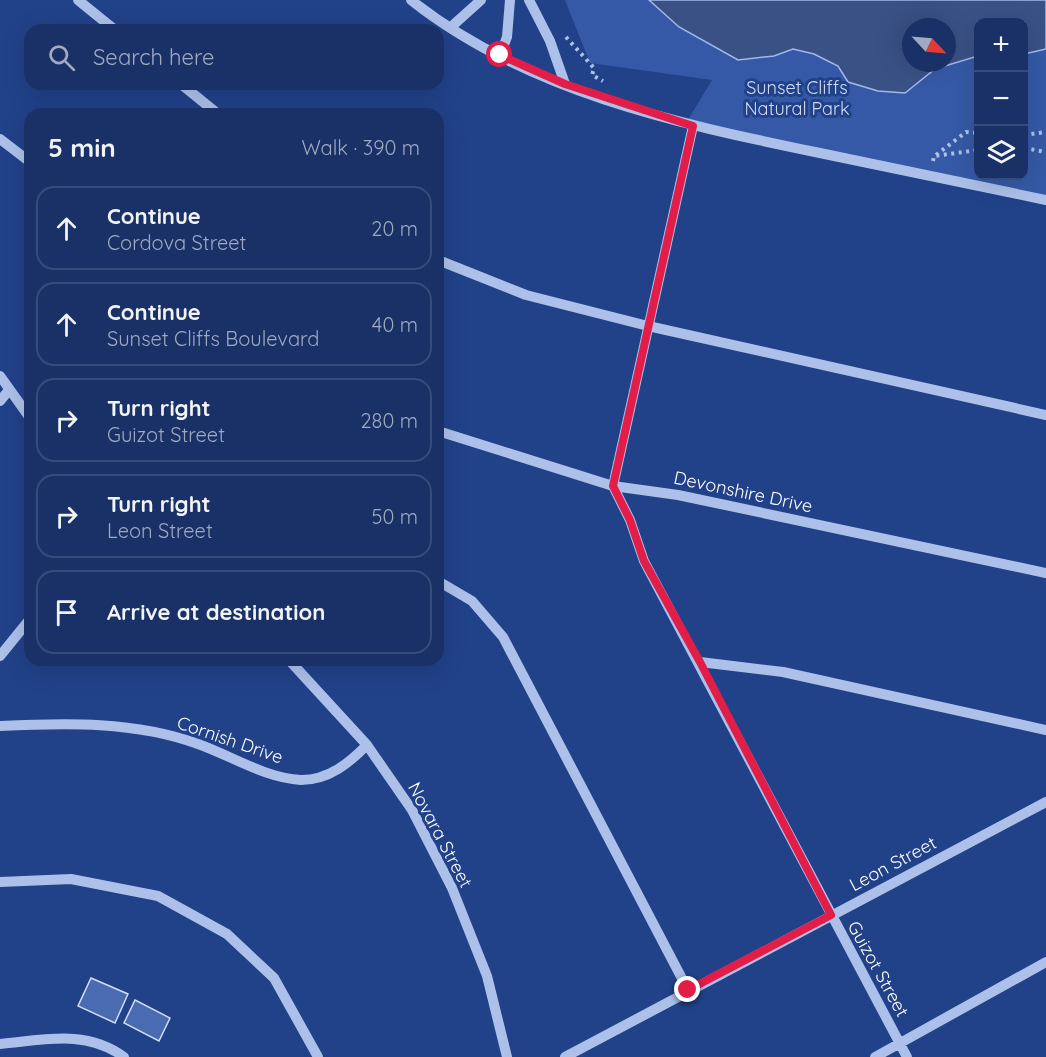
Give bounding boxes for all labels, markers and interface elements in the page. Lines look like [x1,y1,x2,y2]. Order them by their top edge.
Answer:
north arrow [902,18,956,72]
map controls [974,18,1028,180]
button: + [974,18,1028,72]
search box [24,24,444,90]
icon: search [45,41,78,74]
route start [486,41,512,67]
text: Search here [93,43,214,71]
button: − [974,72,1028,126]
park label: Sunset Cliffs Natural Park [744,76,850,120]
button: layers [974,126,1028,180]
text: 5 min [48,131,116,164]
text: Walk · 390 m [301,135,420,160]
text: Continue [107,202,201,230]
icon: ahead [50,212,83,245]
text: 20 m [371,216,418,241]
text: Cordova Street [107,230,246,255]
text: Continue [107,298,201,326]
icon: ahead [50,308,83,341]
text: 40 m [372,312,418,337]
text: Sunset Cliffs Boulevard [107,326,319,351]
text: Turn right [107,394,211,422]
icon: right [50,404,83,437]
text: 280 m [361,408,418,433]
text: Guizot Street [107,422,225,447]
street label: Devonshire Drive [672,466,815,517]
text: Turn right [107,490,211,518]
icon: right [50,500,83,533]
text: 50 m [372,504,418,529]
text: Leon Street [107,518,213,543]
icon: arrive [50,596,83,629]
text: Arrive at destination [107,598,325,626]
street label: Cornish Drive [174,711,286,768]
street label: Novara Street [403,778,478,891]
street label: Leon Street [845,831,940,896]
street label: Guizot Street [843,917,914,1021]
route end [674,976,700,1002]

